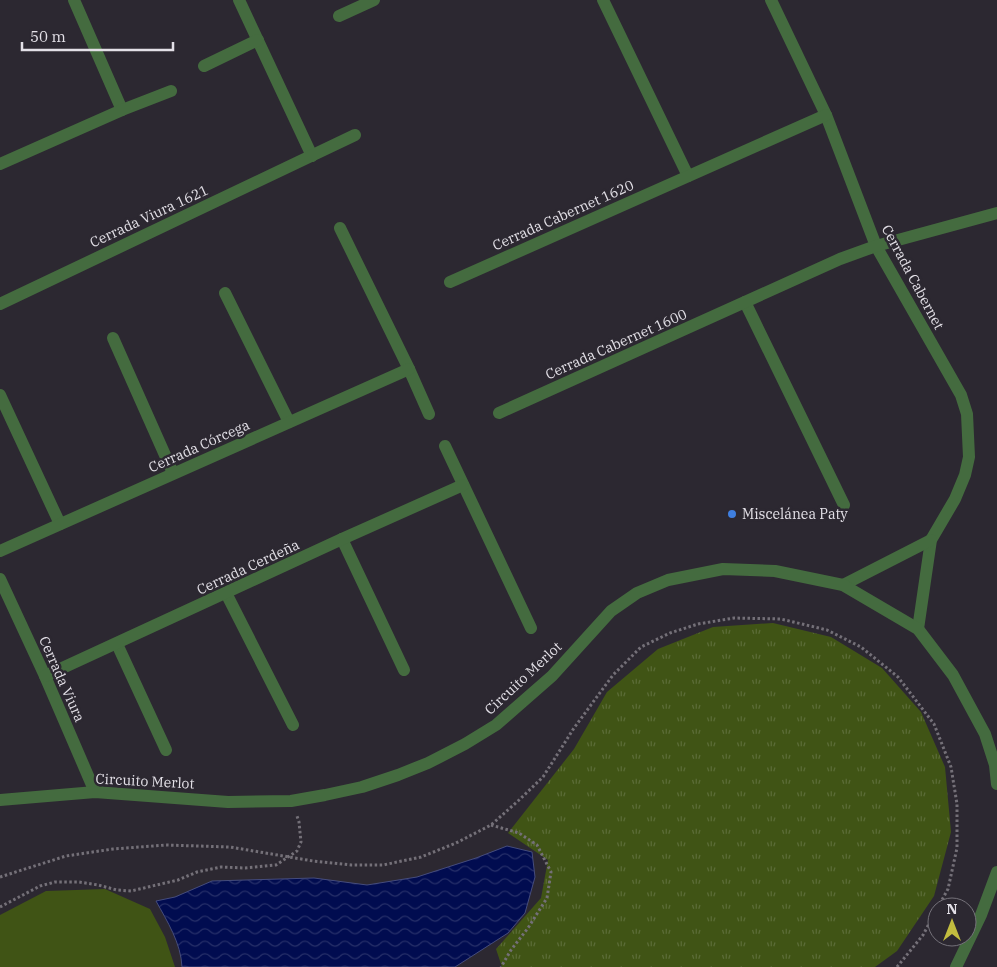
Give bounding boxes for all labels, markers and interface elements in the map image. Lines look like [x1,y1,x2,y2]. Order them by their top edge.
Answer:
scale bar [22,20,174,52]
text: 50 m [30,27,66,46]
street label: Cerrada Cabernet 1620 [490,176,636,254]
street label: Cerrada Viura 1621 [87,181,211,251]
street label: Cerrada Cabernet [878,222,948,332]
street label: Cerrada Cabernet 1600 [543,305,689,383]
street label: Cerrada Córcega [146,416,253,476]
place label: Miscelánea Paty [742,505,848,523]
marker: Miscelánea Paty [726,508,738,520]
street label: Cerrada Cerdeña [194,535,302,599]
street label: Cerrada Viura [35,633,89,725]
street label: Circuito Merlot [481,638,565,718]
street label: Circuito Merlot [95,769,195,793]
north arrow [927,897,977,947]
text: N [946,900,958,918]

